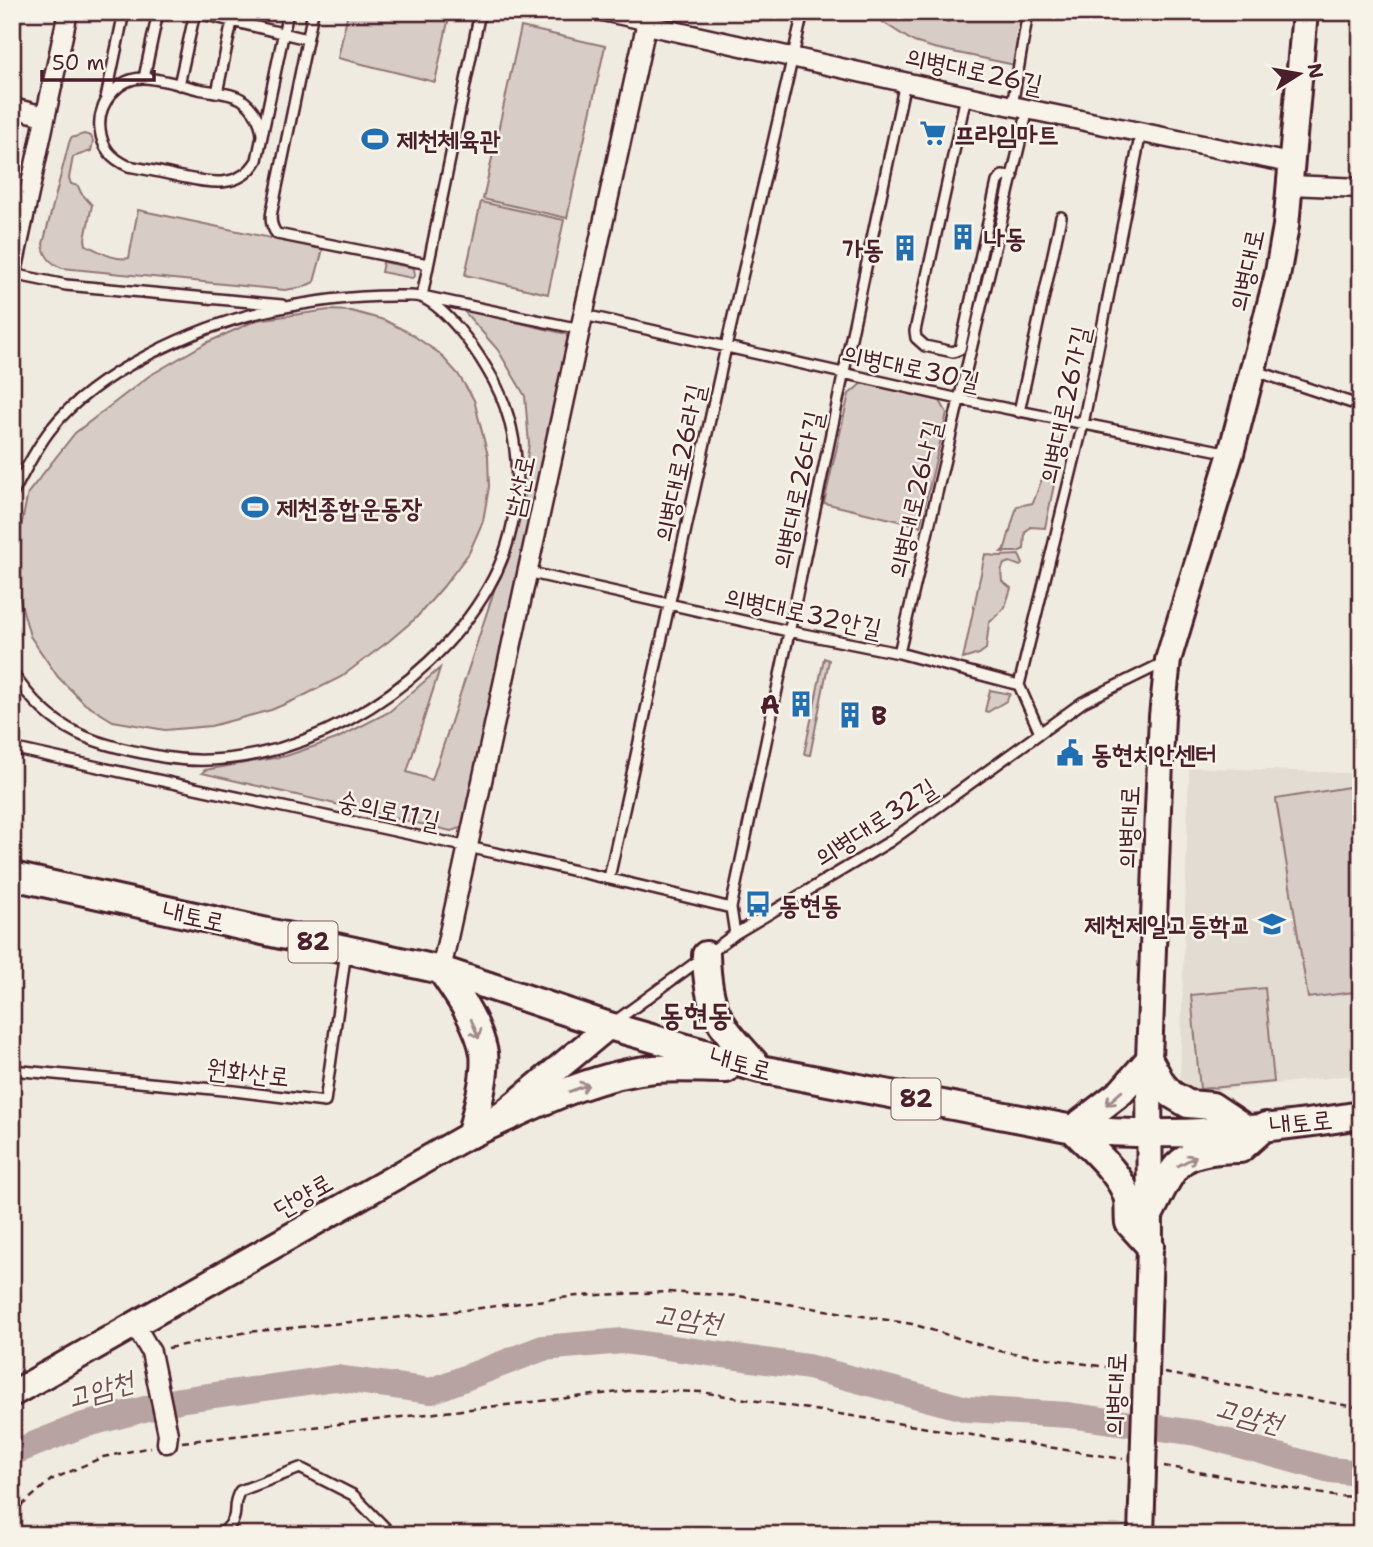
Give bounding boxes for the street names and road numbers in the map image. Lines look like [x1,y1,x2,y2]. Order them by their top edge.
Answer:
street label: 의병대로26길 [902,38,1046,102]
street label: 의병대로 [1220,225,1272,315]
street label: 의병대로26가길 [1030,323,1098,487]
street label: 의병대로30길 [839,335,983,399]
street label: 의병대로26라길 [645,381,713,545]
street label: 의병대로26다길 [763,408,831,572]
street label: 의병대로26나길 [879,417,949,581]
street label: 남산로 [495,452,543,520]
street label: 의병대로32안길 [721,578,885,646]
street label: 의병대로32길 [807,769,943,875]
street label: 숭의로11길 [334,782,444,838]
street label: 의병대로 [1109,785,1147,869]
street label: 내토로 [160,892,228,940]
road number: 82 [288,922,338,962]
street label: 내토로 [706,1038,776,1088]
street label: 원화산로 [205,1050,291,1094]
road number: 82 [892,1078,940,1120]
street label: 내토로 [1268,1101,1334,1143]
street label: 단양로 [267,1164,339,1226]
street label: 의병대로 [1096,1352,1134,1436]

